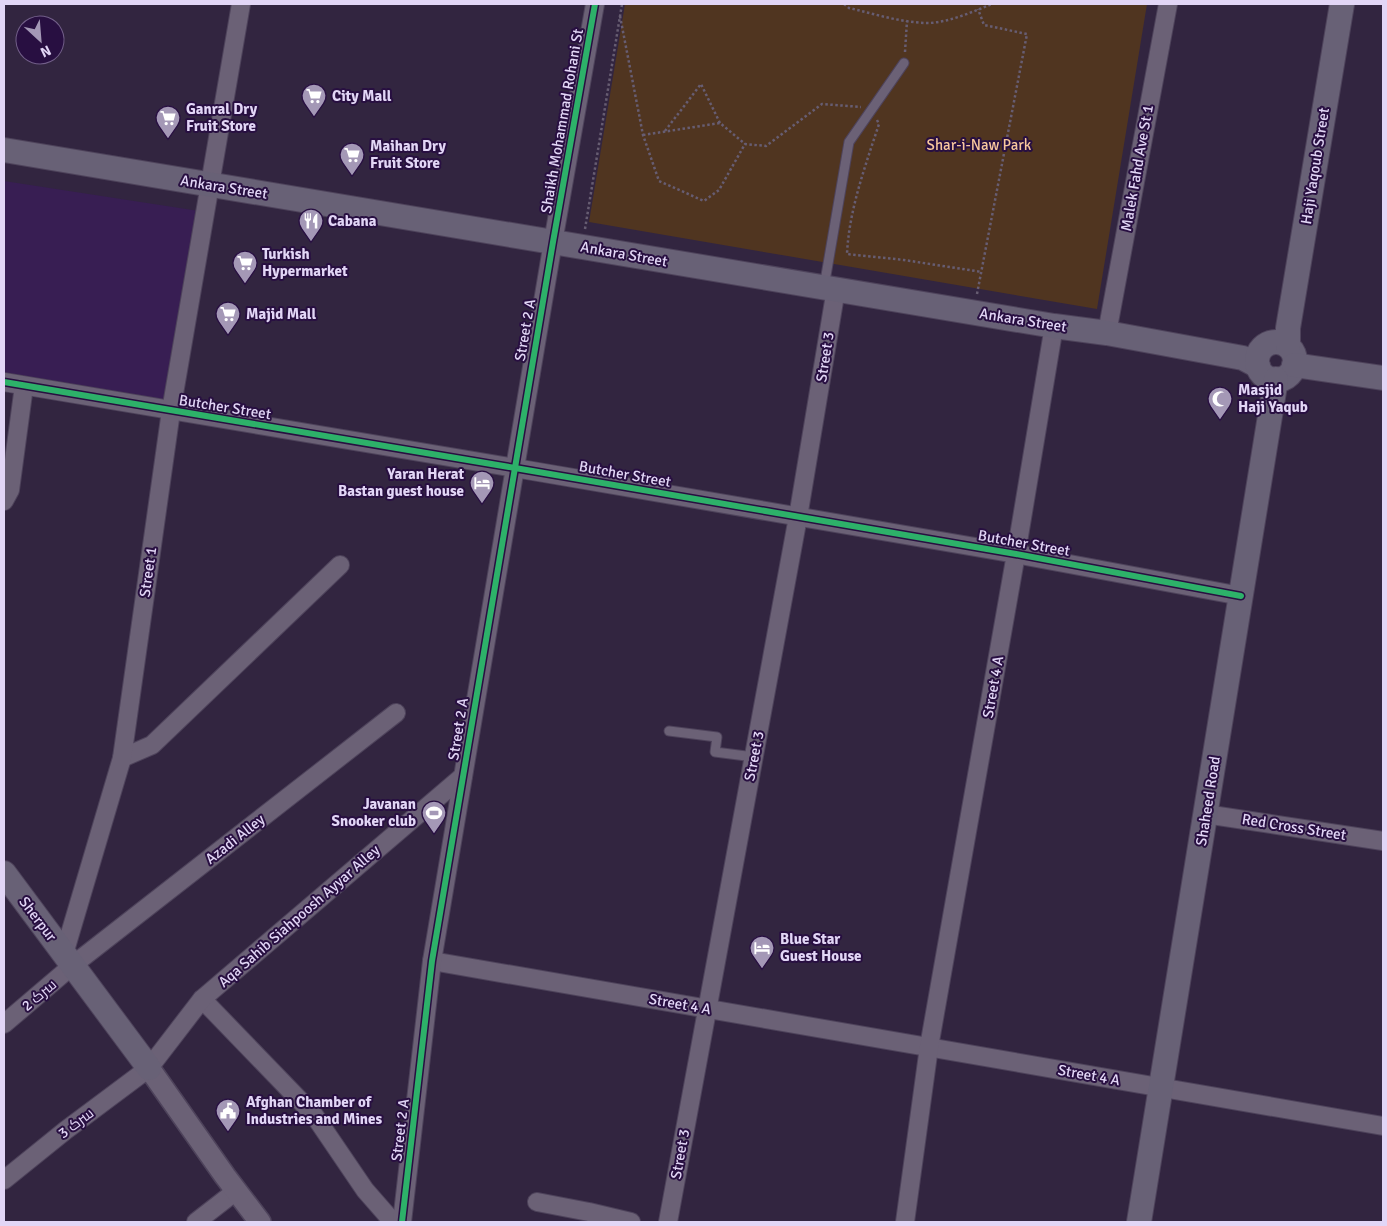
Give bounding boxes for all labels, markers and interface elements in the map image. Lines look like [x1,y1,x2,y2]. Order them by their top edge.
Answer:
north arrow [15,15,65,65]
street label: Shaikh Mohammad Rohani St [537,27,587,215]
text: N [37,41,54,61]
supermarket icon: City Mall [301,83,327,117]
place label: City Mall [332,87,392,105]
place label: Ganral Dry Fruit Store [186,100,258,135]
street label: Malek Fahd Ave St 1 [1117,103,1157,233]
supermarket icon: Ganral Dry Fruit Store [155,105,181,139]
street label: Haji Yaqoub Street [1297,106,1333,226]
park label: Shar-i-Naw Park [927,136,1032,154]
place label: Maihan Dry Fruit Store [370,137,447,172]
supermarket icon: Maihan Dry Fruit Store [339,142,365,176]
street label: Ankara Street [179,171,269,203]
restaurant icon: Cabana [298,208,324,242]
place label: Cabana [328,212,377,230]
street label: Ankara Street [579,238,669,270]
place label: Turkish Hypermarket [262,245,348,280]
supermarket icon: Turkish Hypermarket [232,250,258,284]
street label: Street 2 A [511,297,539,363]
supermarket icon: Majid Mall [215,301,241,335]
street label: Ankara Street [978,304,1068,336]
place label: Majid Mall [246,305,316,323]
street label: Street 3 [812,331,838,383]
place label: Masjid Haji Yaqub [1238,381,1308,416]
mosque icon: Masjid Haji Yaqub [1207,386,1233,420]
street label: Butcher Street [178,391,272,423]
street label: Butcher Street [578,457,672,491]
place label: Yaran Herat Bastan guest house [338,465,464,500]
hotel icon: Yaran Herat Bastan guest house [469,470,495,504]
street label: Butcher Street [977,526,1071,560]
street label: Street 1 [136,546,160,598]
street label: Street 4 A [979,654,1007,720]
street label: Street 2 A [444,696,472,762]
street label: Street 3 [740,730,768,782]
street label: Shaheed Road [1192,755,1224,847]
place label: Javanan Snooker club [332,795,416,830]
sports icon: Javanan Snooker club [421,800,447,834]
street label: Azadi Alley [202,810,268,868]
street label: Red Cross Street [1241,810,1347,844]
street label: Aqa Sahib Siahpoosh Ayyar Alley [215,841,383,991]
street label: Sherpur [15,893,61,945]
place label: Blue Star Guest House [780,930,861,965]
hotel icon: Blue Star Guest House [749,935,775,969]
street label: سرک 2 [18,975,60,1015]
street label: Street 4 A [647,990,713,1018]
street label: Street 4 A [1056,1061,1122,1089]
place label: Afghan Chamber of Industries and Mines [246,1093,383,1128]
public building icon: Afghan Chamber of Industries and Mines [215,1098,241,1132]
street label: Street 2 A [387,1098,413,1162]
street label: سرک 3 [55,1104,97,1142]
street label: Street 3 [667,1128,693,1180]

